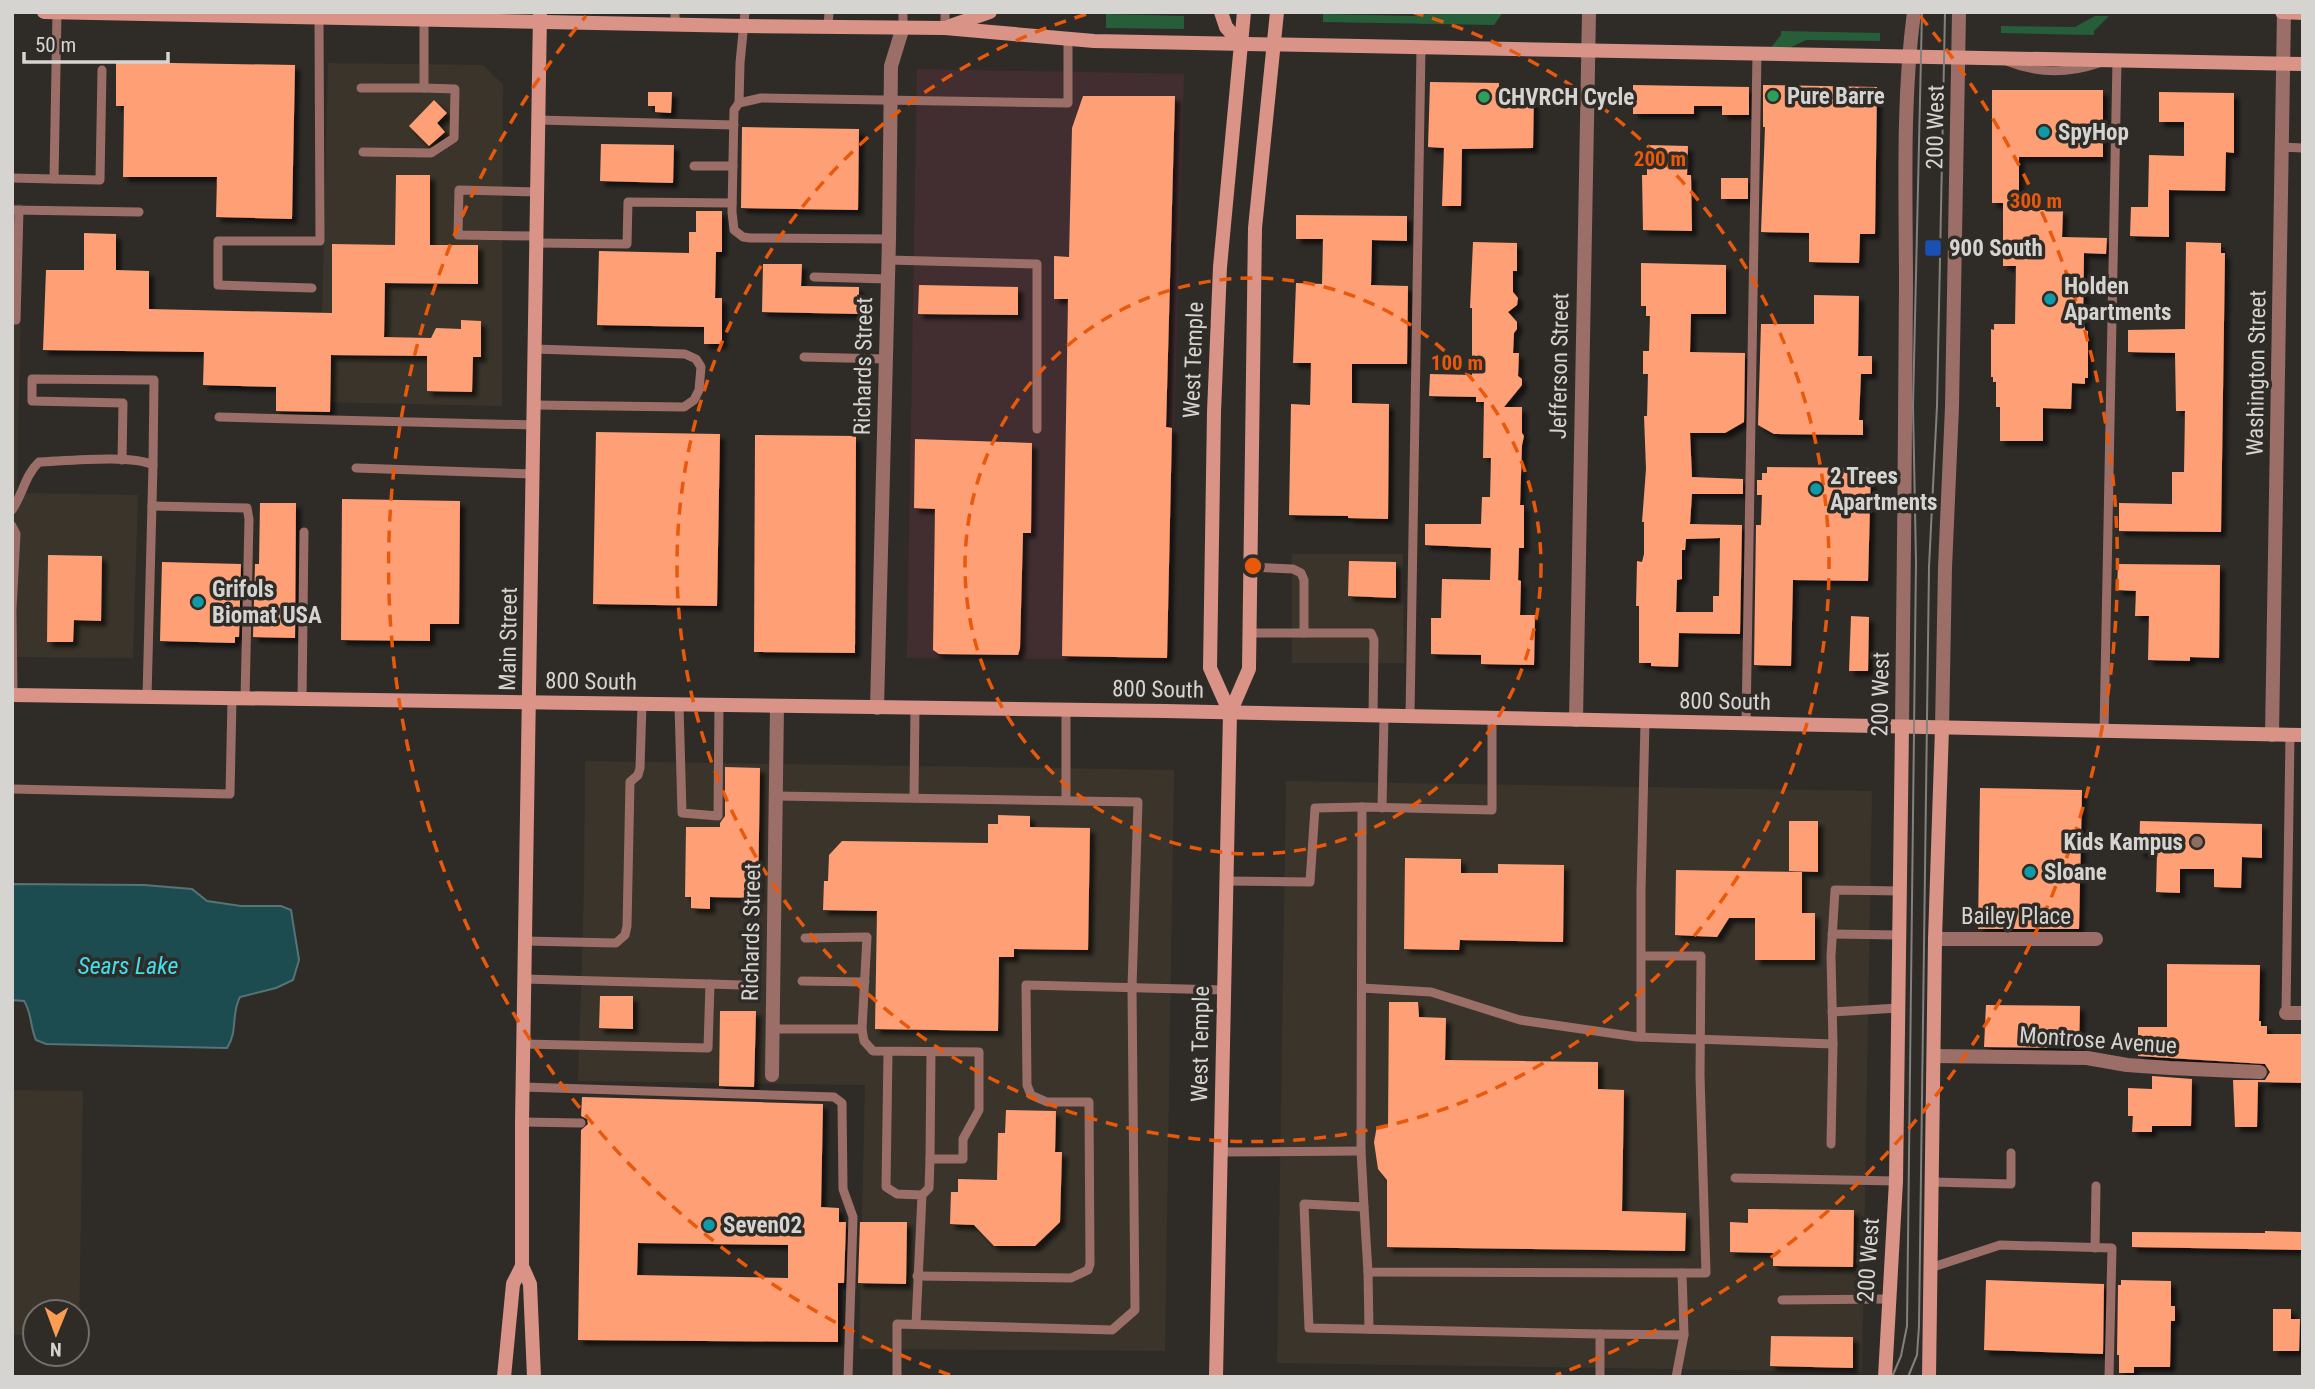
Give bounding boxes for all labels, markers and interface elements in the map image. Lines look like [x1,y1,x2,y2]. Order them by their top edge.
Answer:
scale bar [24,21,168,65]
text: 50 m [35,33,76,57]
place label: Pure Barre [1787,83,1885,110]
place label: CHVRCH Cycle [1498,84,1634,111]
street label: 200 West [1921,84,1950,170]
marker: Pure Barre [1765,88,1781,104]
marker: CHVRCH Cycle [1476,89,1492,105]
place label: SpyHop [2058,119,2129,146]
marker: SpyHop [2036,124,2052,140]
text: 200 m [1634,147,1686,171]
text: 300 m [2010,189,2062,213]
place label: 900 South [1949,235,2043,262]
marker: 900 South [1923,238,1943,258]
place label: Holden Apartments [2064,273,2172,326]
street label: Washington Street [2242,290,2271,456]
marker: Holden Apartments [2042,291,2058,307]
street label: Jefferson Street [1545,293,1574,439]
street label: Richards Street [849,297,878,435]
street label: West Temple [1178,301,1209,419]
text: 100 m [1431,351,1483,375]
place label: 2 Trees Apartments [1830,463,1938,516]
marker: 2 Trees Apartments [1808,481,1824,497]
centre of rings [1241,554,1265,578]
place label: Grifols Biomat USA [212,576,322,629]
street label: Main Street [494,587,523,691]
marker: Grifols Biomat USA [190,594,206,610]
street label: 200 West [1866,651,1895,737]
street label: 800 South [545,667,637,696]
street label: 800 South [1112,675,1204,704]
street label: 800 South [1679,687,1771,716]
place label: Kids Kampus [2064,829,2183,856]
marker: Kids Kampus [2189,834,2205,850]
place label: Sloane [2044,859,2107,886]
street label: Richards Street [737,863,766,1001]
marker: Sloane [2022,864,2038,880]
street label: Bailey Place [1961,903,2071,930]
water label: Sears Lake [78,952,178,980]
street label: West Temple [1186,986,1215,1102]
street label: Montrose Avenue [2018,1022,2178,1059]
place label: Seven02 [723,1212,802,1239]
marker: Seven02 [701,1217,717,1233]
street label: 200 West [1852,1217,1885,1303]
north arrow [21,1298,91,1368]
text: N [50,1338,62,1361]

